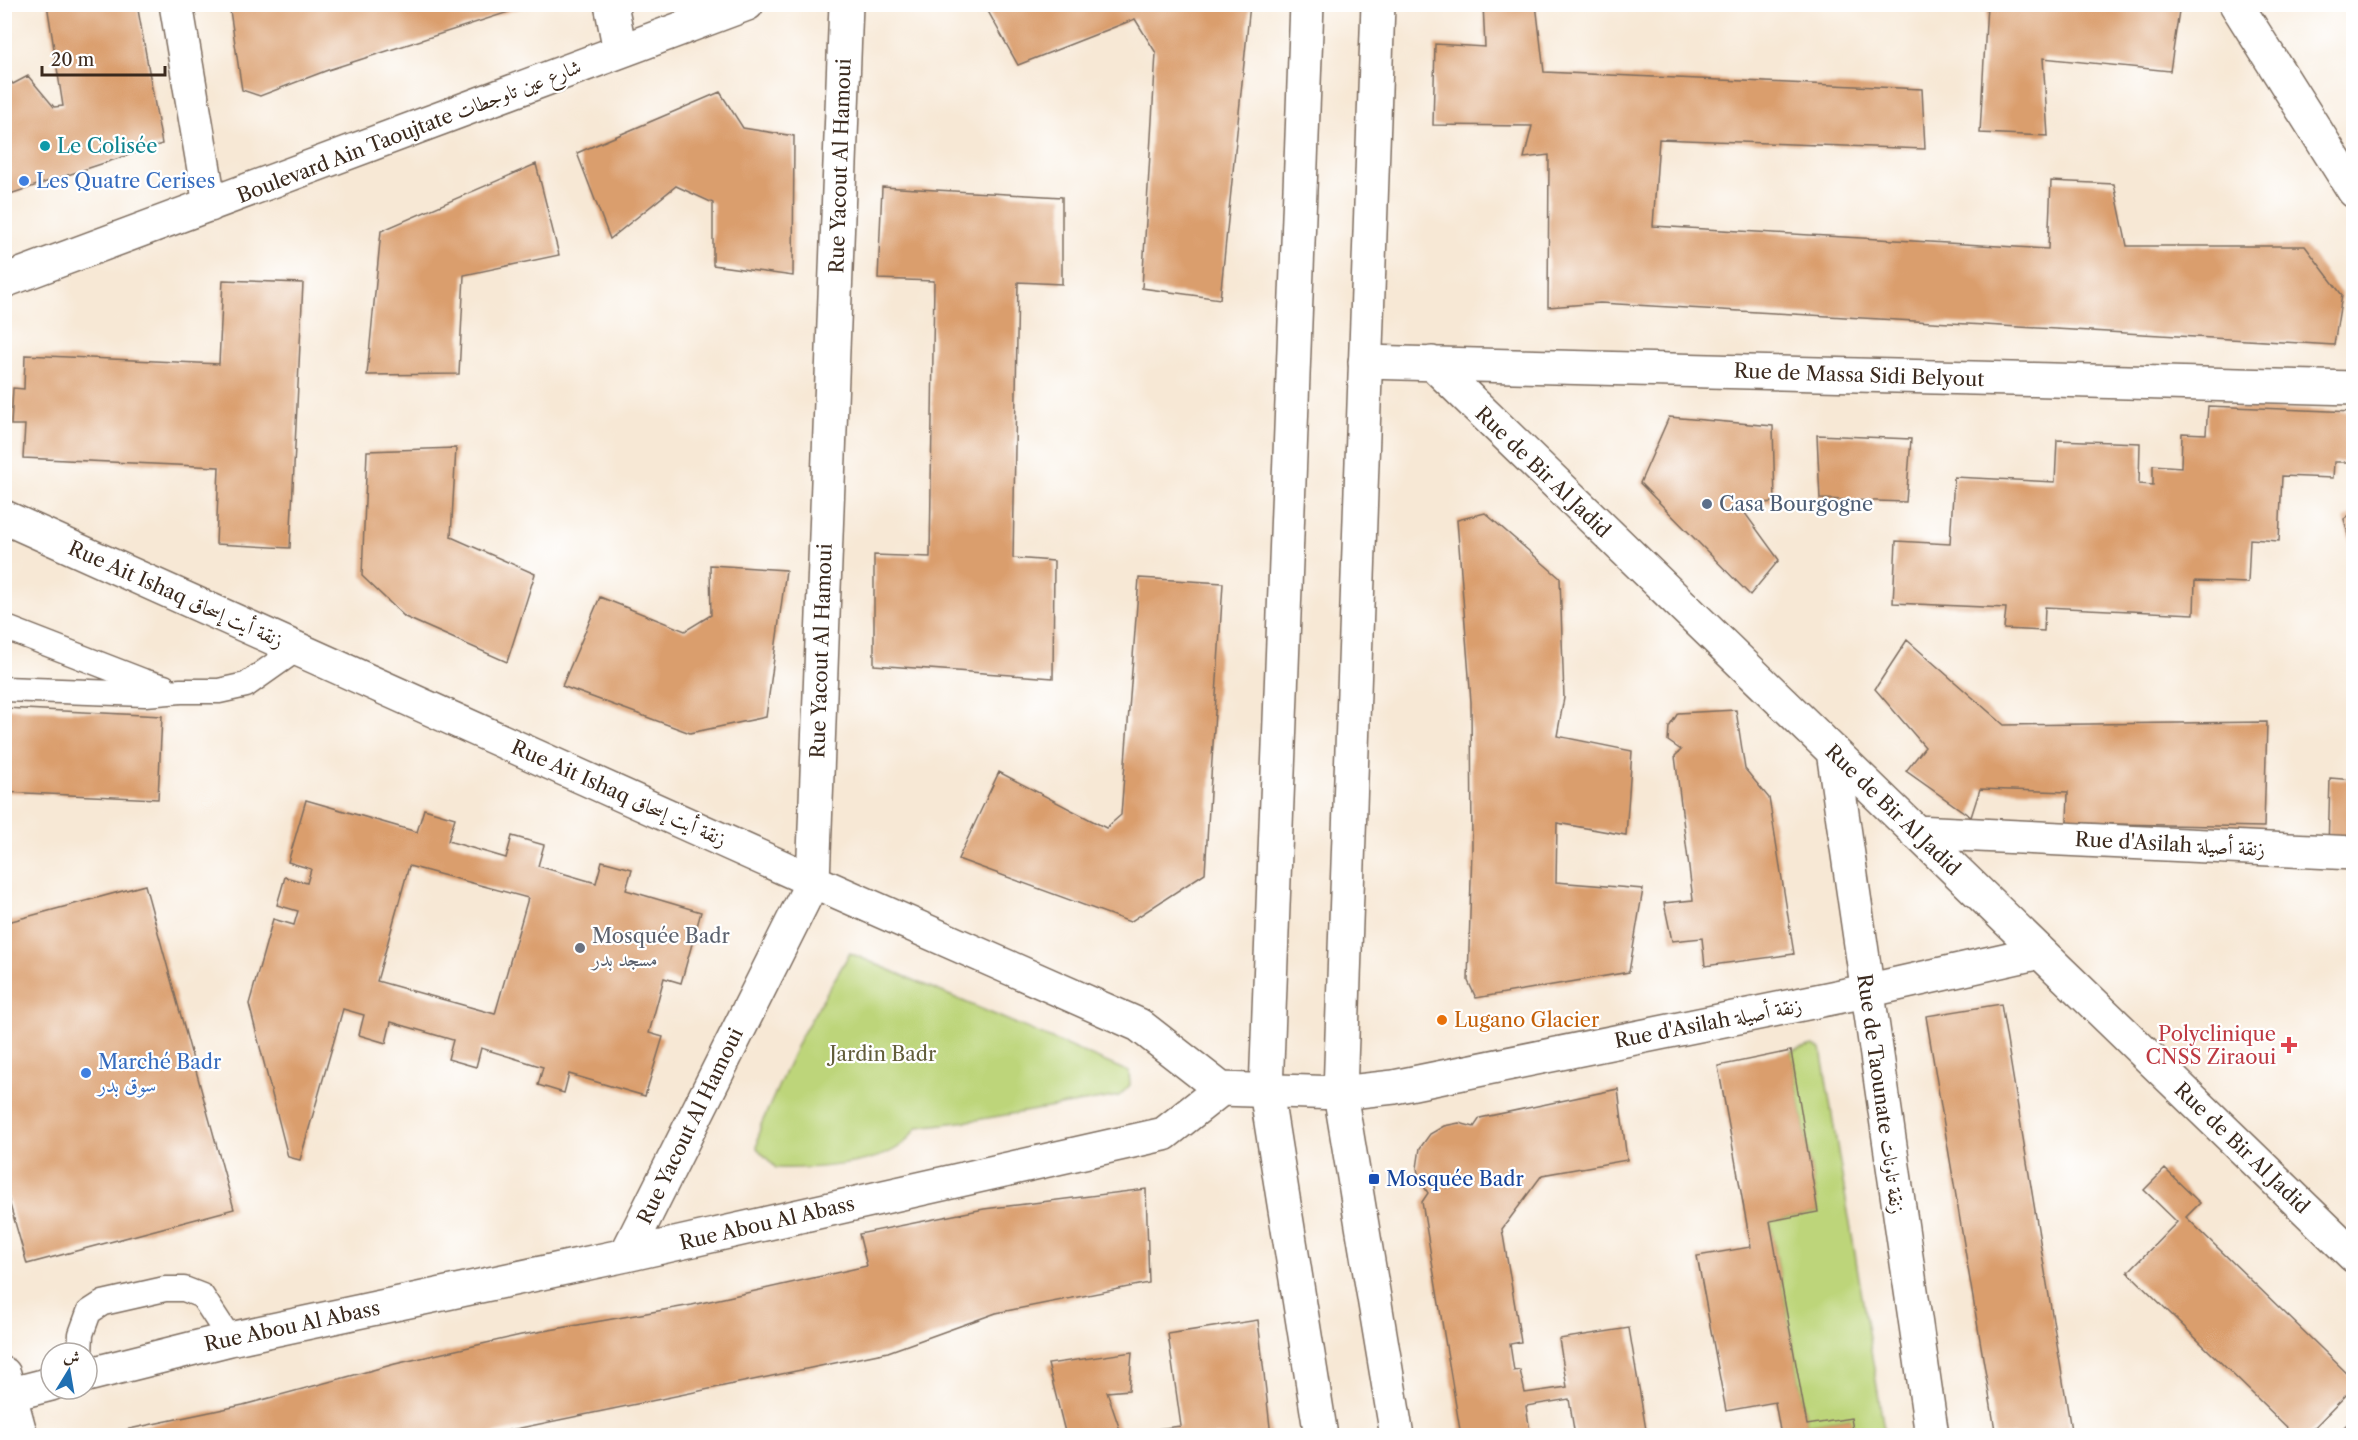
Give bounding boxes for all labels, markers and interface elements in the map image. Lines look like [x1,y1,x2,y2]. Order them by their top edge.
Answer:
scale bar [42,39,165,77]
text: 20 m [51,49,95,71]
street label: Boulevard Ain Taoujtate شارع عين تاوجطات [234,54,586,213]
street label: Rue Yacout Al Hamoui [824,58,856,274]
place label: Le Colisée [57,134,157,158]
marker: Le Colisée [38,139,52,153]
place label: Les Quatre Cerises [36,169,215,193]
marker: Les Quatre Cerises [17,174,31,188]
street label: Rue de Massa Sidi Belyout [1733,359,1985,391]
street label: Rue de Bir Al Jadid [1470,401,1616,543]
place label: Casa Bourgogne [1719,492,1873,516]
marker: Casa Bourgogne [1700,497,1714,511]
street label: Rue Ait Ishaq زنقة أيت إسحاق [64,534,288,654]
street label: Rue Yacout Al Hamoui [805,543,837,759]
street label: Rue Ait Ishaq زنقة أيت إسحاق [507,733,731,853]
street label: Rue de Bir Al Jadid [1820,739,1966,881]
street label: Rue d'Asilah زنقة أصيلة [2074,825,2266,861]
place label: Mosquée Badr مسجد بدر [590,924,731,971]
marker: Mosquée Badr مسجد بدر [573,941,587,955]
street label: Rue de Taounate زنقة تاونات [1852,972,1910,1216]
street label: Rue d'Asilah زنقة أصيلة [1612,991,1804,1053]
place label: Lugano Glacier [1454,1008,1600,1032]
marker: Lugano Glacier [1435,1013,1449,1027]
place label: Polyclinique CNSS Ziraoui [2146,1022,2276,1069]
street label: Rue Yacout Al Hamoui [632,1024,748,1228]
marker: Polyclinique CNSS Ziraoui [2280,1036,2298,1054]
park label: Jardin Badr [827,1042,937,1066]
place label: Marché Badr سوق بدر [96,1050,222,1098]
marker: Marché Badr سوق بدر [79,1066,93,1080]
street label: Rue de Bir Al Jadid [2169,1077,2315,1219]
place label: Mosquée Badr [1386,1167,1525,1191]
marker: Mosquée Badr [1367,1172,1381,1186]
street label: Rue Abou Al Abass [677,1191,857,1255]
street label: Rue Abou Al Abass [202,1296,382,1356]
north arrow [39,1341,99,1401]
text: ش [62,1345,82,1368]

